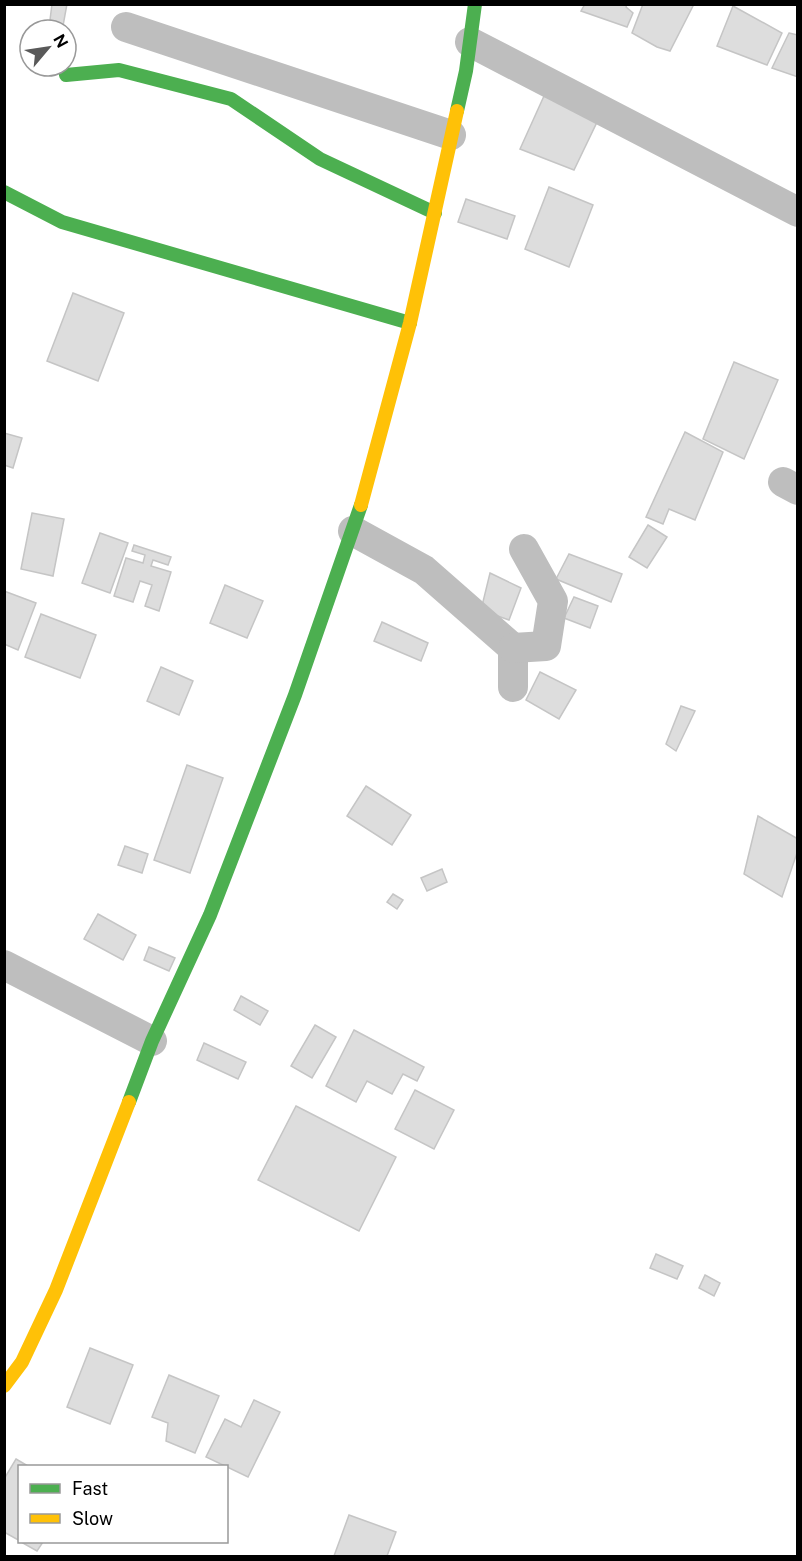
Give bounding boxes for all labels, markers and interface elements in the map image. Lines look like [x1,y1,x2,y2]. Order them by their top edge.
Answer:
north arrow [18,18,78,78]
text: N [49,31,72,51]
legend [18,1465,228,1543]
text: Fast [72,1478,108,1499]
text: Slow [72,1508,113,1529]

